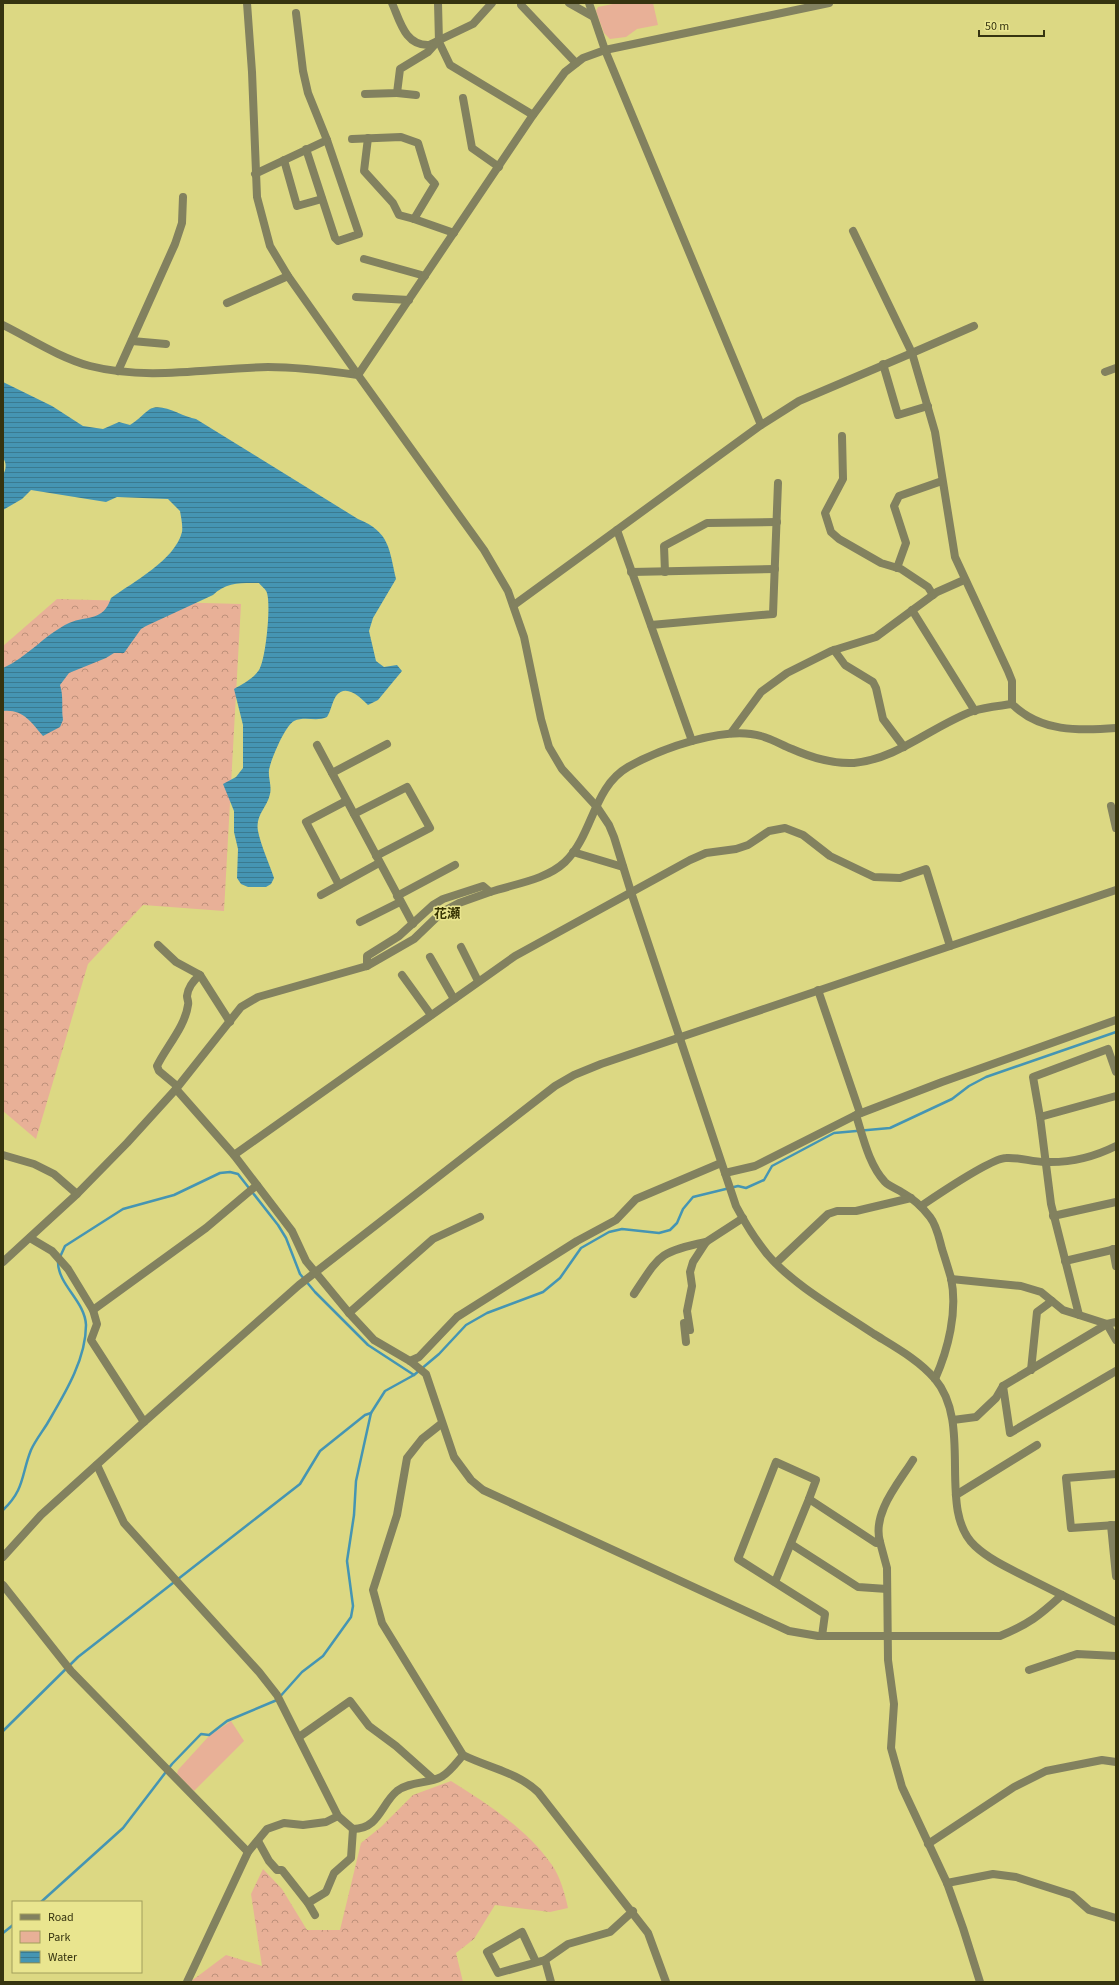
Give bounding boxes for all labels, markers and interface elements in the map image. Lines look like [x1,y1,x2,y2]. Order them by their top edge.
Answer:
scale bar [979,12,1044,38]
text: 50 m [985,18,1009,35]
district label: 花瀬 [434,905,461,923]
legend [12,1901,142,1973]
text: Road [48,1909,74,1926]
text: Park [48,1929,70,1946]
text: Water [48,1949,78,1966]

